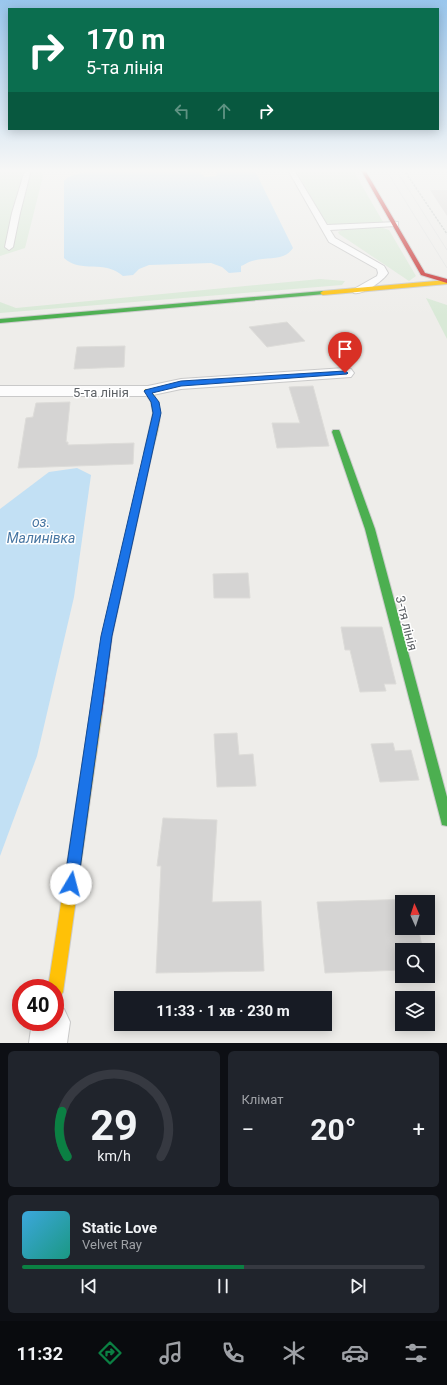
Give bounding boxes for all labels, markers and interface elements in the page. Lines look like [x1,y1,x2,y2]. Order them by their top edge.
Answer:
text: 170 m [86,23,165,56]
icon: right [20,24,72,76]
text: 5-та лінія [86,57,163,78]
icon: left [171,100,193,122]
icon: ahead [213,100,235,122]
icon: right [255,100,277,122]
pin [328,332,362,373]
icon: arrive [334,338,356,360]
street label: 5-та лінія [73,385,129,400]
water label: оз. Малинівка [7,514,75,546]
street label: 3-тя лінія [392,594,421,652]
position arrow [50,863,92,905]
north arrow [395,895,435,935]
map controls [395,895,435,1031]
button: search [395,943,435,983]
speed limit sign: 40 [12,979,64,1031]
button: layers [395,991,435,1031]
text: 11:33 · 1 хв · 230 m [156,1002,290,1020]
text: Клімат [242,1092,283,1107]
text: 29 [90,1101,138,1150]
text: 20° [310,1112,356,1147]
text: − [242,1117,254,1142]
text: + [413,1117,425,1142]
text: km/h [97,1148,131,1164]
text: Static Love [82,1219,157,1237]
text: Velvet Ray [82,1237,142,1252]
icon: previous [78,1275,100,1297]
icon: pause [212,1275,234,1297]
icon: next [347,1275,369,1297]
icon: directions [96,1339,124,1367]
icon: music [157,1339,185,1367]
icon: phone [219,1339,247,1367]
icon: climate [280,1339,308,1367]
icon: car [341,1339,369,1367]
icon: filters [402,1339,430,1367]
text: 11:32 [17,1343,63,1364]

